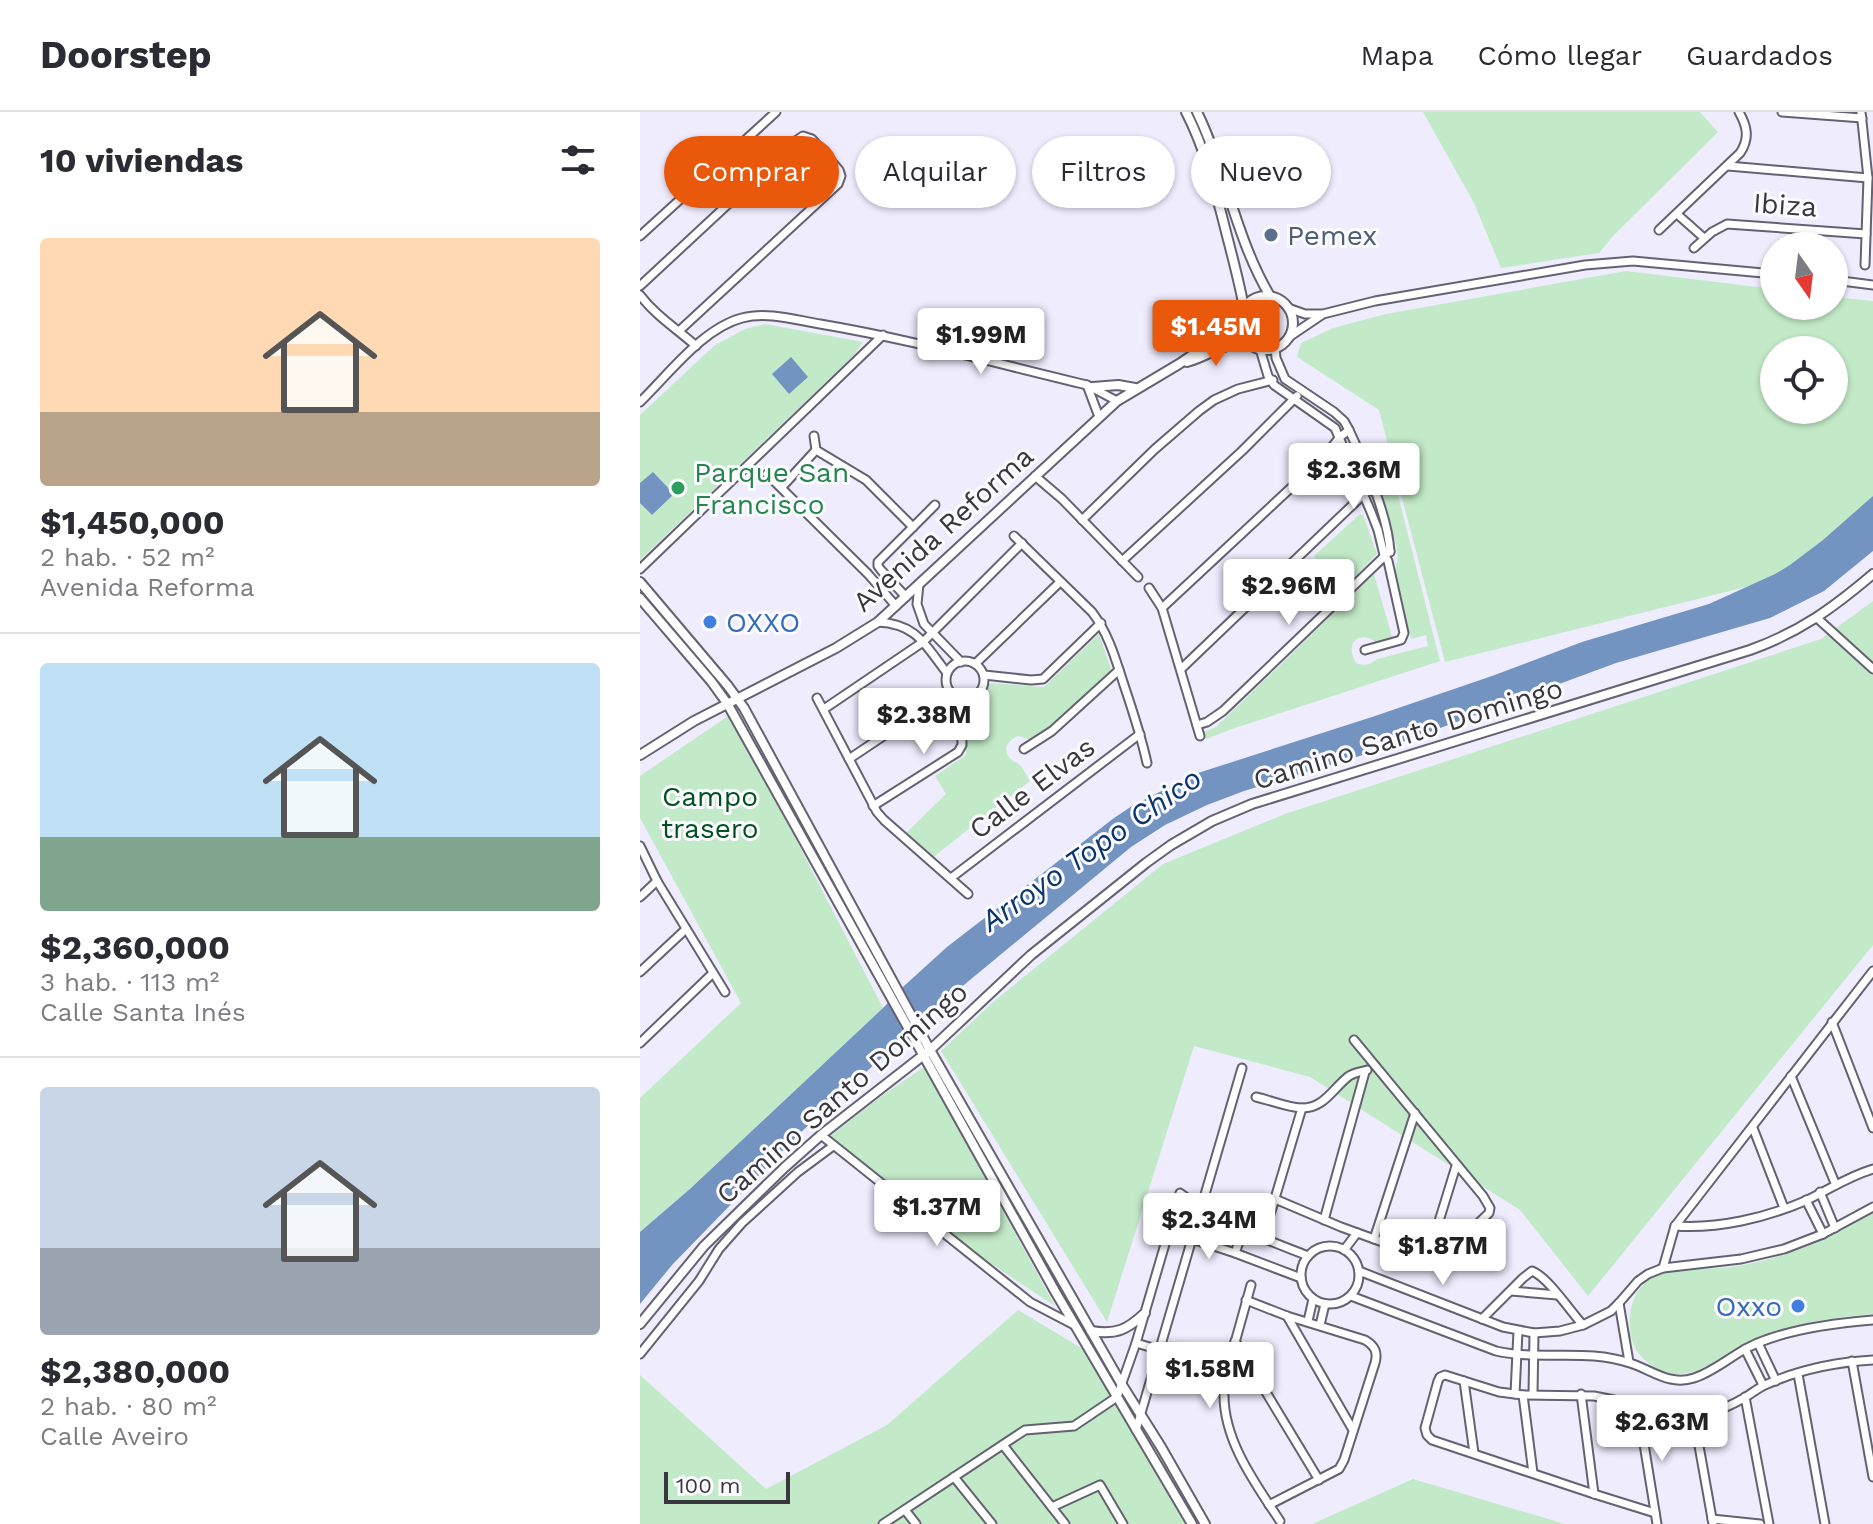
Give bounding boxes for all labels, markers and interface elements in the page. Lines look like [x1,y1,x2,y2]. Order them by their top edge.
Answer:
text: Doorstep [40,33,212,77]
text: Mapa [1361,39,1434,72]
text: Cómo llegar [1478,39,1642,72]
text: Guardados [1686,39,1833,72]
chip: Comprar [664,136,839,208]
chip: Alquilar [855,136,1016,208]
chip: Filtros [1032,136,1175,208]
chip: Nuevo [1191,136,1331,208]
icon: filters [556,138,600,182]
text: 10 viviendas [40,140,243,180]
street label: Ibiza [1752,186,1818,224]
place label: Pemex [1287,219,1377,252]
marker: Pemex [1262,226,1280,244]
north arrow [1760,232,1848,320]
map controls [1760,232,1848,424]
icon: home [248,290,392,434]
pin: $1.45M [1151,300,1281,368]
pin: $1.99M [916,308,1046,376]
text: $1.45M [1171,311,1261,341]
text: $1.99M [935,319,1027,349]
button: locate [1760,336,1848,424]
street label: Avenida Reforma [846,439,1040,619]
pin: $2.36M [1289,443,1419,511]
text: $2.36M [1307,454,1401,484]
place label: Parque San Francisco [694,456,849,521]
marker: Parque San Francisco [669,479,687,497]
text: $1,450,000 [40,502,225,542]
text: 2 hab. · 52 m² [40,542,215,572]
pin: $2.96M [1224,559,1354,627]
text: $2.96M [1241,570,1337,600]
text: Avenida Reforma [40,572,254,602]
place label: OXXO [726,606,800,639]
marker: OXXO [701,613,719,631]
street label: Camino Santo Domingo [1249,671,1567,797]
pin: $2.38M [859,688,989,756]
text: $2.38M [876,699,972,729]
icon: home [248,715,392,859]
street label: Calle Elvas [963,730,1101,846]
water label: Arroyo Topo Chico [972,760,1208,939]
park label: Campo trasero [661,780,759,845]
text: $2,360,000 [40,927,230,967]
text: 3 hab. · 113 m² [40,967,219,997]
street label: Camino Santo Domingo [710,975,974,1211]
text: Calle Santa Inés [40,997,246,1027]
icon: home [248,1139,392,1283]
pin: $1.37M [872,1180,1002,1248]
text: $1.37M [892,1191,982,1221]
pin: $2.34M [1144,1193,1274,1261]
text: $2.34M [1161,1204,1257,1234]
pin: $1.87M [1378,1219,1508,1287]
text: $1.87M [1398,1230,1488,1260]
place label: Oxxo [1715,1290,1782,1323]
marker: Oxxo [1789,1297,1807,1315]
pin: $1.58M [1145,1342,1275,1410]
text: $2,380,000 [40,1351,230,1391]
text: $1.58M [1165,1353,1255,1383]
text: 2 hab. · 80 m² [40,1391,216,1421]
pin: $2.63M [1597,1395,1727,1463]
text: $2.63M [1615,1406,1709,1436]
text: Calle Aveiro [40,1421,189,1451]
scale bar [664,1468,790,1504]
text: 100 m [676,1473,740,1498]

